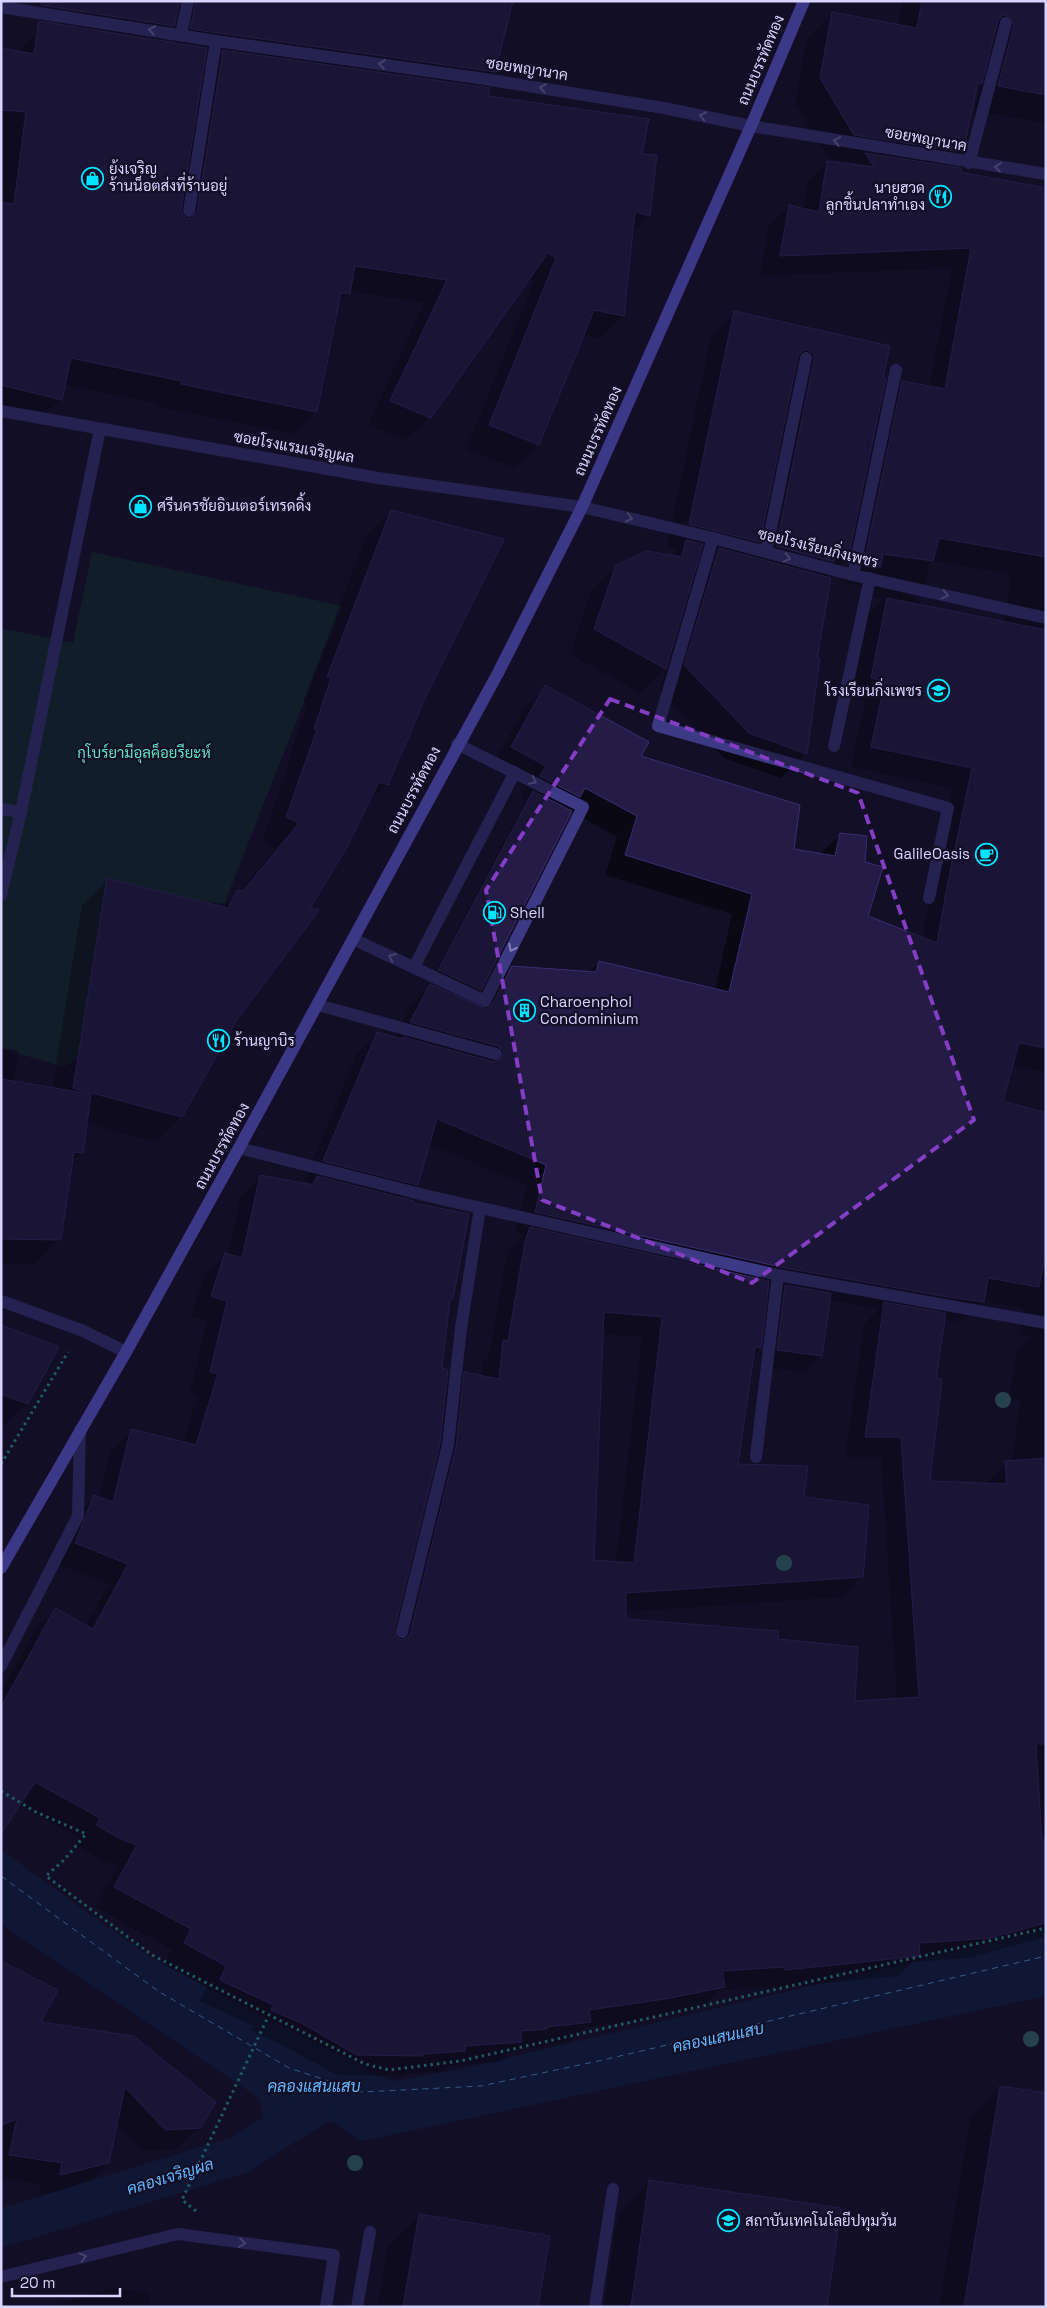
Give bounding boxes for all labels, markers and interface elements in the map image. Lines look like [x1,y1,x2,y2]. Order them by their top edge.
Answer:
street label: ถนนบรรทัดทอง [733,12,788,108]
one-way arrow [148,26,156,36]
street label: ซอยพญานาค [485,53,570,84]
one-way arrow [378,60,386,70]
one-way arrow [539,84,547,94]
one-way arrow [698,111,707,122]
street label: ซอยพญานาค [884,122,969,155]
one-way arrow [833,136,842,146]
place label: ย้งเจริญ ร้านน็อตส่งที่ร้านอยู่ [109,159,227,196]
one-way arrow [993,162,1001,173]
shop icon: ย้งเจริญ ร้านน็อตส่งที่ร้านอยู่ [81,166,105,190]
place label: นายฮวด ลูกชิ้นปลาทำเอง [826,178,925,215]
restaurant icon: นายฮวด ลูกชิ้นปลาทำเอง [929,185,953,209]
street label: ถนนบรรทัดทอง [569,383,626,479]
street label: ซอยโรงแรมเจริญผล [232,427,356,466]
place label: ศรีนครชัยอินเตอร์เทรดดิ้ง [157,492,311,515]
shop icon: ศรีนครชัยอินเตอร์เทรดดิ้ง [129,494,153,518]
one-way arrow [625,512,634,523]
street label: ซอยโรงเรียนกิ่งเพชร [756,519,881,572]
one-way arrow [782,552,791,562]
one-way arrow [941,589,950,600]
place label: โรงเรียนกิ่งเพชร [824,677,922,700]
school or university icon: โรงเรียนกิ่งเพชร [926,679,950,703]
park label: กุโบร์ยามีอุลค็อยรียะห์ [77,742,211,764]
street label: ถนนบรรทัดทอง [383,743,445,837]
one-way arrow [528,775,537,785]
cafe icon: GalileOasis [974,842,998,866]
place label: GalileOasis [893,844,970,863]
fuel station icon: Shell [482,901,506,925]
place label: Shell [510,903,545,922]
one-way arrow [507,943,518,952]
one-way arrow [388,953,397,963]
place label: Charoenphol Condominium [540,992,639,1028]
building icon: Charoenphol Condominium [512,999,536,1023]
restaurant icon: ร้านญาบิร [206,1029,230,1053]
place label: ร้านญาบิร [234,1031,295,1050]
street label: ถนนบรรทัดทอง [190,1099,253,1192]
water label: คลองแสนแสบ [670,2017,767,2057]
water label: คลองแสนแสบ [267,2076,361,2097]
water label: คลองเจริญผล [124,2153,216,2200]
school or university icon: สถาบันเทคโนโลยีปทุมวัน [717,2209,741,2233]
place label: สถาบันเทคโนโลยีปทุมวัน [745,2211,897,2232]
one-way arrow [237,2237,246,2247]
one-way arrow [78,2253,86,2263]
scale bar [12,2266,120,2298]
text: 20 m [20,2273,55,2292]

